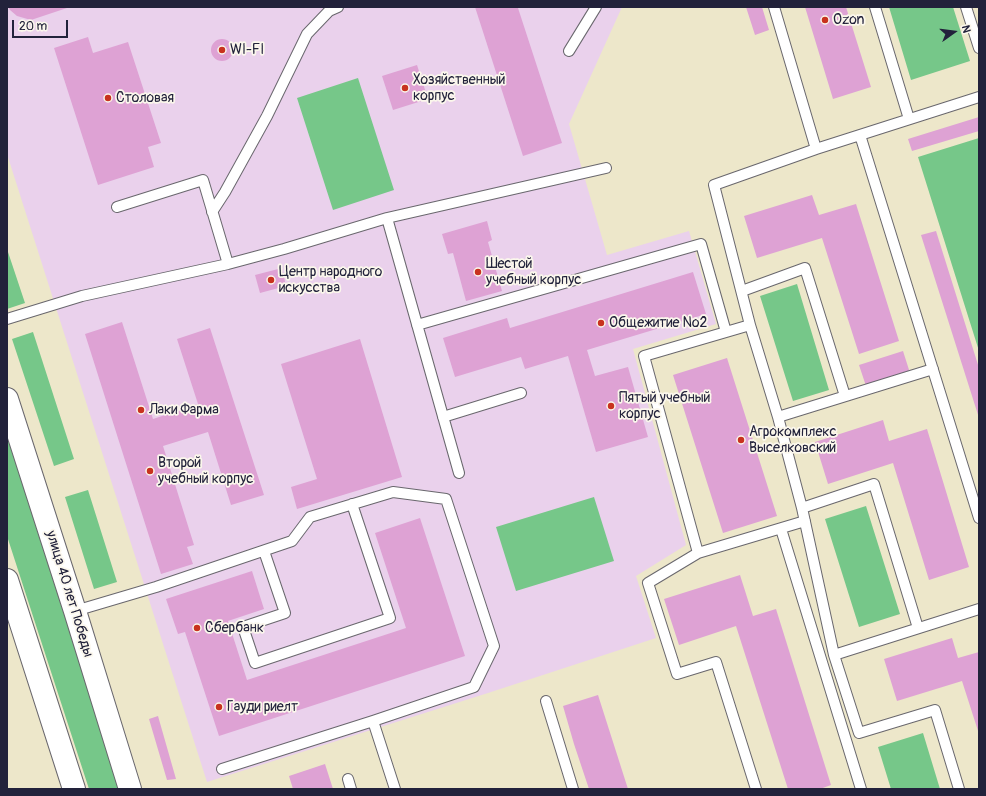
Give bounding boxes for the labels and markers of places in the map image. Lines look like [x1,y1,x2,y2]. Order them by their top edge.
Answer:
place label: Ozon [833,12,864,28]
marker: Ozon [820,15,830,25]
place label: WI-FI [230,42,264,58]
marker: WI-FI [217,45,227,55]
place label: Хозяйственный корпус [413,72,505,104]
marker: Хозяйственный корпус [400,83,410,93]
place label: Столовая [116,90,174,106]
marker: Столовая [103,93,113,103]
place label: Шестой учебный корпус [486,256,581,288]
place label: Центр народного искусства [279,264,382,296]
marker: Шестой учебный корпус [473,267,483,277]
marker: Центр народного искусства [266,275,276,285]
place label: Общежитие №2 [609,315,707,331]
marker: Общежитие №2 [596,318,606,328]
place label: Пятый учебный корпус [619,390,710,422]
marker: Пятый учебный корпус [606,401,616,411]
place label: Лаки Фарма [149,402,219,418]
marker: Лаки Фарма [136,405,146,415]
place label: Агрокомплекс Выселковский [749,424,837,456]
marker: Агрокомплекс Выселковский [736,435,746,445]
place label: Второй учебный корпус [158,455,253,488]
marker: Второй учебный корпус [145,466,155,476]
place label: Сбербанк [205,620,264,636]
marker: Сбербанк [192,623,202,633]
place label: Гауди риелт [227,699,298,715]
marker: Гауди риелт [214,702,224,712]

